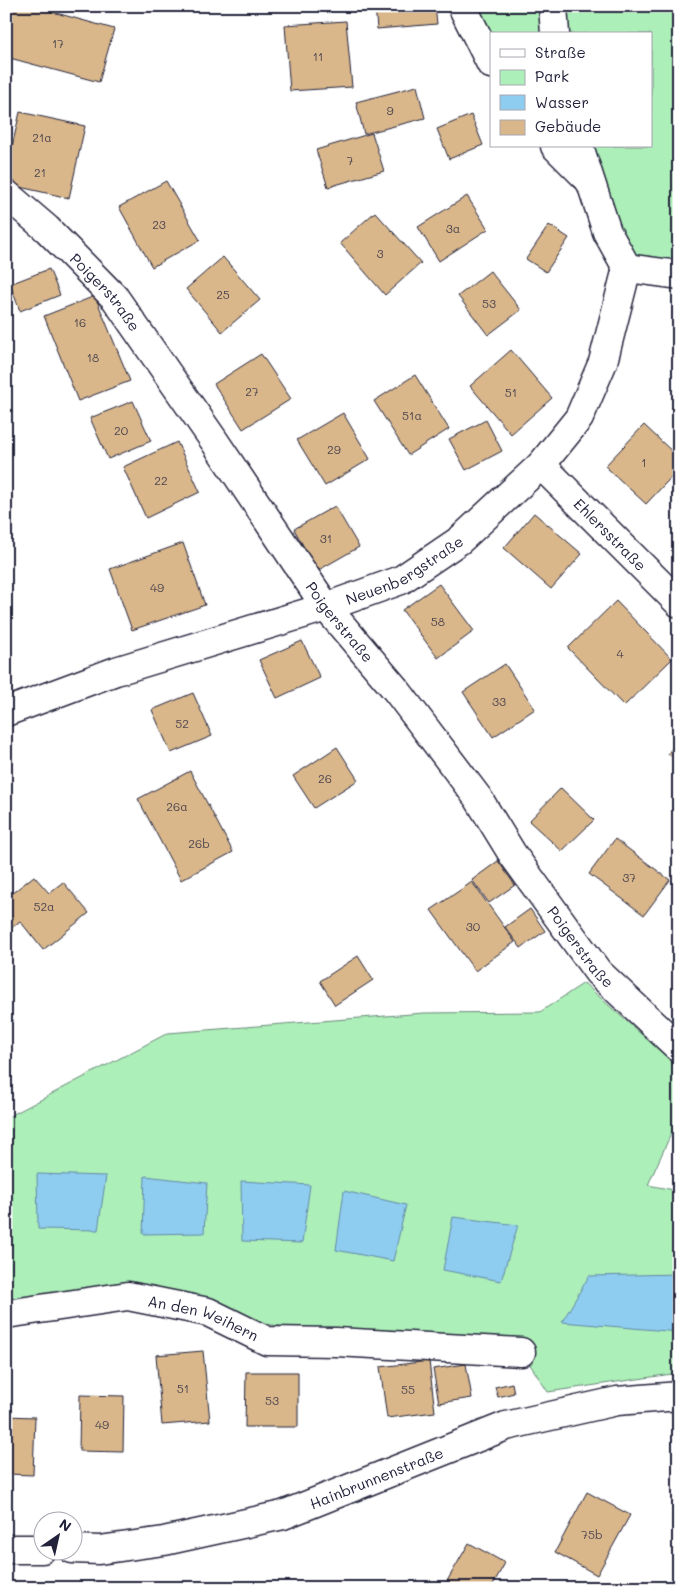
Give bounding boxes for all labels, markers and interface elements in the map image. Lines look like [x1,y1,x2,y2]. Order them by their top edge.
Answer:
legend [490,32,652,148]
house number: 17 [52,35,64,51]
text: Straße [535,42,586,62]
house number: 11 [313,48,323,64]
text: Park [535,66,569,86]
text: Wasser [535,92,589,112]
house number: 9 [386,102,394,118]
text: Gebäude [535,116,601,136]
house number: 21a [32,129,52,145]
house number: 7 [347,152,354,168]
house number: 21 [34,164,46,180]
house number: 23 [152,216,166,232]
house number: 3a [446,220,460,236]
house number: 3 [376,245,384,261]
street label: Poigerstraße [66,248,145,335]
house number: 25 [216,286,230,302]
house number: 53 [482,295,496,311]
house number: 16 [74,314,86,330]
house number: 18 [87,349,99,365]
house number: 27 [245,383,259,399]
house number: 51 [505,384,517,400]
house number: 51a [402,407,422,423]
house number: 20 [114,422,129,438]
house number: 29 [327,441,341,457]
house number: 1 [641,454,647,470]
house number: 22 [154,472,168,488]
street label: Ehlersstraße [570,494,651,575]
house number: 31 [320,530,332,546]
street label: Neuenbergstraße [343,531,467,609]
street label: Poigerstraße [302,577,378,666]
house number: 49 [150,579,164,595]
house number: 58 [431,613,445,629]
house number: 4 [616,645,624,661]
house number: 33 [492,693,506,709]
house number: 52 [175,715,189,731]
house number: 26 [318,770,332,786]
house number: 26a [166,798,188,814]
house number: 26b [188,835,210,851]
house number: 37 [622,869,636,885]
house number: 52a [33,898,55,914]
street label: Poigerstraße [543,902,618,992]
house number: 30 [466,918,481,934]
street label: An den Weihern [146,1290,262,1345]
house number: 51 [177,1380,189,1396]
house number: 55 [401,1381,415,1397]
house number: 53 [265,1392,279,1408]
house number: 49 [95,1416,109,1432]
street label: Hainbrunnenstraße [307,1442,446,1513]
north arrow [32,1512,82,1562]
text: N [56,1514,75,1536]
house number: 75b [581,1526,603,1542]

